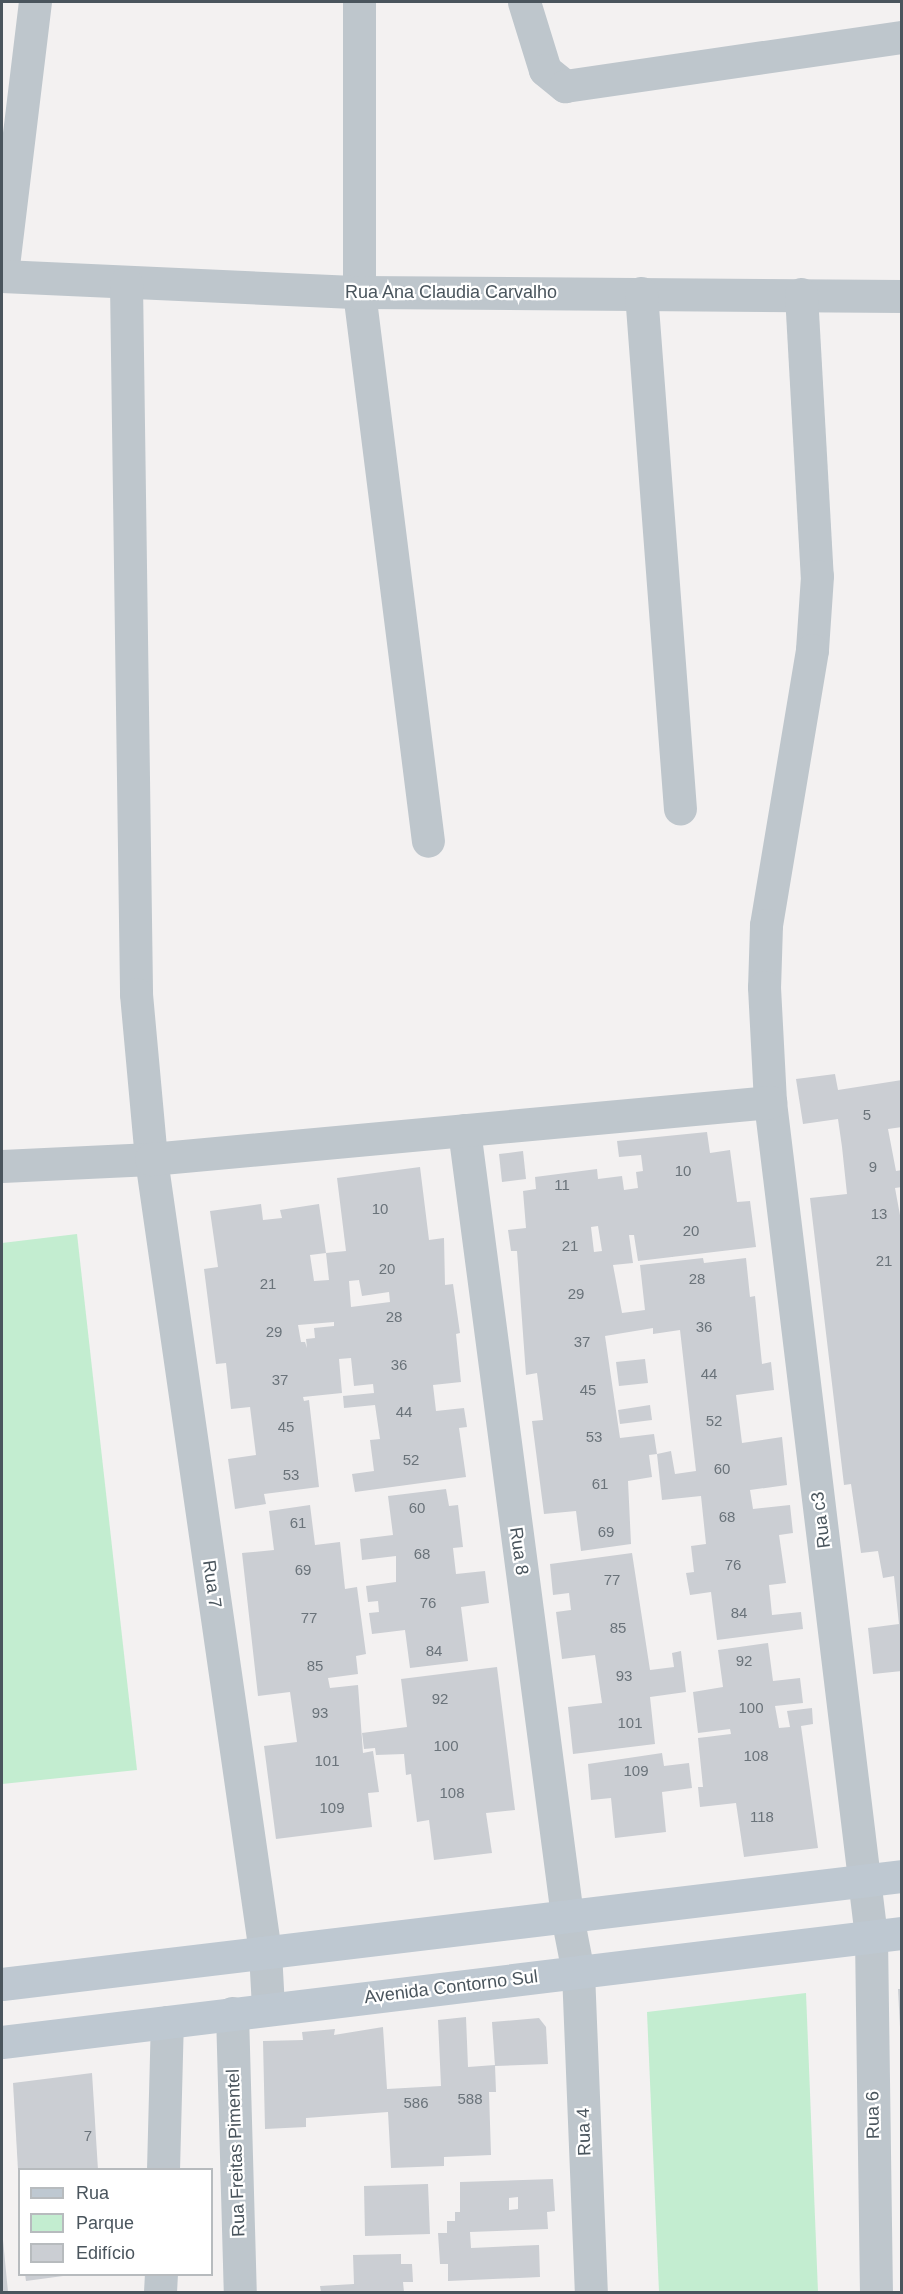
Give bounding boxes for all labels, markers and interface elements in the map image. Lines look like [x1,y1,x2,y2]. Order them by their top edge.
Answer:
street label: Rua Ana Claudia Carvalho [344,281,558,303]
house number: 5 [863,1106,871,1124]
house number: 9 [869,1158,877,1176]
house number: 10 [675,1162,691,1180]
house number: 11 [554,1176,570,1194]
house number: 10 [372,1200,388,1218]
house number: 13 [871,1205,887,1223]
house number: 20 [683,1222,699,1240]
house number: 21 [562,1237,578,1255]
house number: 21 [876,1252,892,1270]
house number: 20 [379,1260,395,1278]
house number: 28 [689,1270,705,1288]
house number: 21 [260,1275,276,1293]
house number: 29 [568,1285,584,1303]
house number: 28 [386,1308,402,1326]
house number: 36 [696,1318,712,1336]
house number: 29 [266,1323,282,1341]
house number: 37 [574,1333,590,1351]
house number: 36 [391,1356,407,1374]
house number: 44 [701,1365,717,1383]
house number: 37 [272,1371,288,1389]
house number: 45 [580,1381,596,1399]
house number: 44 [396,1403,412,1421]
house number: 52 [706,1412,722,1430]
house number: 45 [278,1418,294,1436]
house number: 53 [586,1428,602,1446]
house number: 52 [403,1451,419,1469]
house number: 60 [714,1460,730,1478]
house number: 53 [283,1466,299,1484]
house number: 61 [592,1475,608,1493]
street label: Rua c3 [807,1490,835,1550]
house number: 60 [409,1499,425,1517]
house number: 68 [719,1508,735,1526]
house number: 61 [290,1514,306,1532]
house number: 69 [598,1523,614,1541]
street label: Rua 8 [505,1526,533,1576]
house number: 68 [414,1545,430,1563]
house number: 76 [725,1556,741,1574]
street label: Rua 7 [198,1559,226,1609]
house number: 69 [295,1561,311,1579]
house number: 77 [604,1571,620,1589]
house number: 76 [420,1594,436,1612]
house number: 84 [731,1604,747,1622]
house number: 77 [301,1609,317,1627]
house number: 85 [610,1619,626,1637]
house number: 84 [426,1642,442,1660]
house number: 92 [736,1652,752,1670]
house number: 85 [307,1657,323,1675]
house number: 93 [616,1667,632,1685]
house number: 92 [432,1690,448,1708]
house number: 100 [738,1699,764,1717]
house number: 93 [312,1704,328,1722]
house number: 101 [617,1714,643,1732]
house number: 100 [433,1737,459,1755]
house number: 108 [743,1747,769,1765]
house number: 101 [314,1752,340,1770]
house number: 109 [623,1762,649,1780]
house number: 108 [439,1784,465,1802]
house number: 109 [319,1799,345,1817]
house number: 118 [750,1808,774,1826]
street label: Avenida Contorno Sul [363,1966,539,2008]
street label: Rua Freitas Pimentel [222,2069,250,2237]
house number: 588 [457,2090,483,2108]
street label: Rua 6 [862,2091,884,2139]
house number: 586 [403,2094,429,2112]
street label: Rua 4 [572,2108,596,2156]
house number: 7 [84,2127,92,2145]
legend [18,2168,213,2276]
text: Rua [76,2183,109,2203]
text: Parque [76,2213,134,2233]
text: Edifício [76,2243,135,2263]

